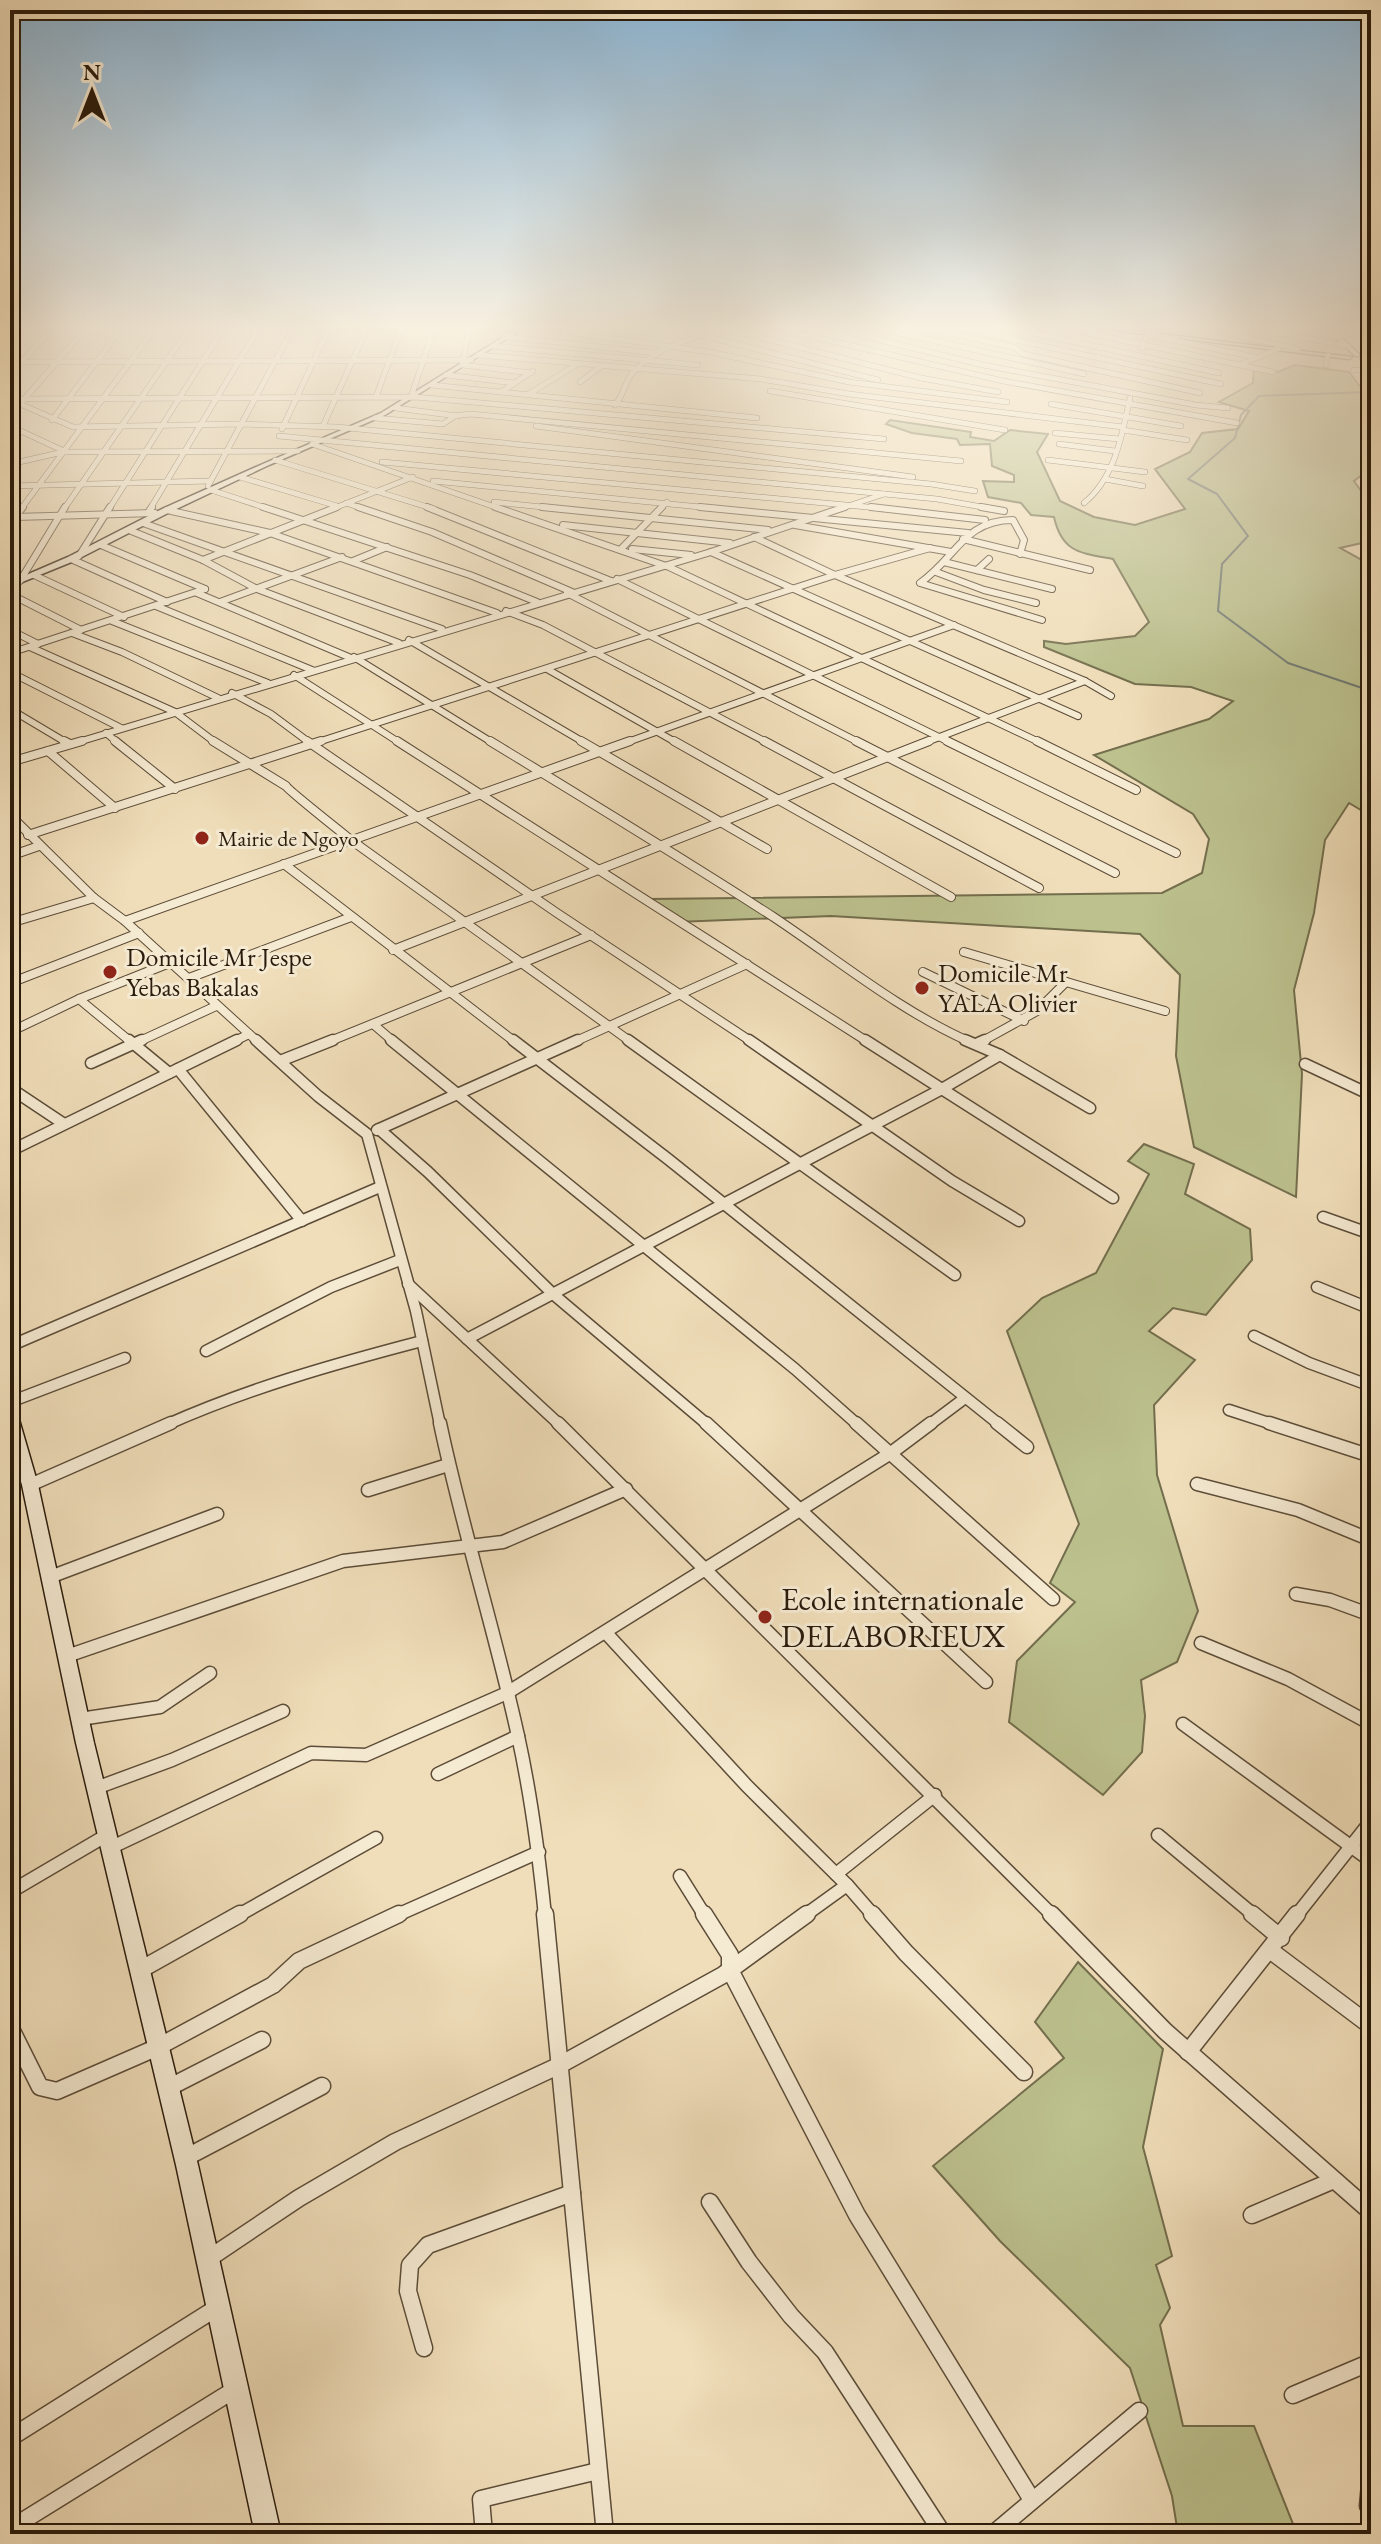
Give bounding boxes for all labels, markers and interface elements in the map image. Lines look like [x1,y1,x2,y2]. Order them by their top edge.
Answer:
north arrow [52,52,132,132]
text: N [83,58,101,87]
place label: Mairie de Ngoyo [218,824,359,853]
marker: Mairie de Ngoyo [193,829,211,847]
place label: Domicile Mr Jespe Yebas Bakalas [126,940,312,1004]
place label: Domicile Mr YALA Olivier [938,956,1077,1020]
marker: Domicile Mr Jespe Yebas Bakalas [101,963,119,981]
marker: Domicile Mr YALA Olivier [913,979,931,997]
place label: Ecole internationale DELABORIEUX [781,1578,1024,1657]
marker: Ecole internationale DELABORIEUX [756,1608,774,1626]

